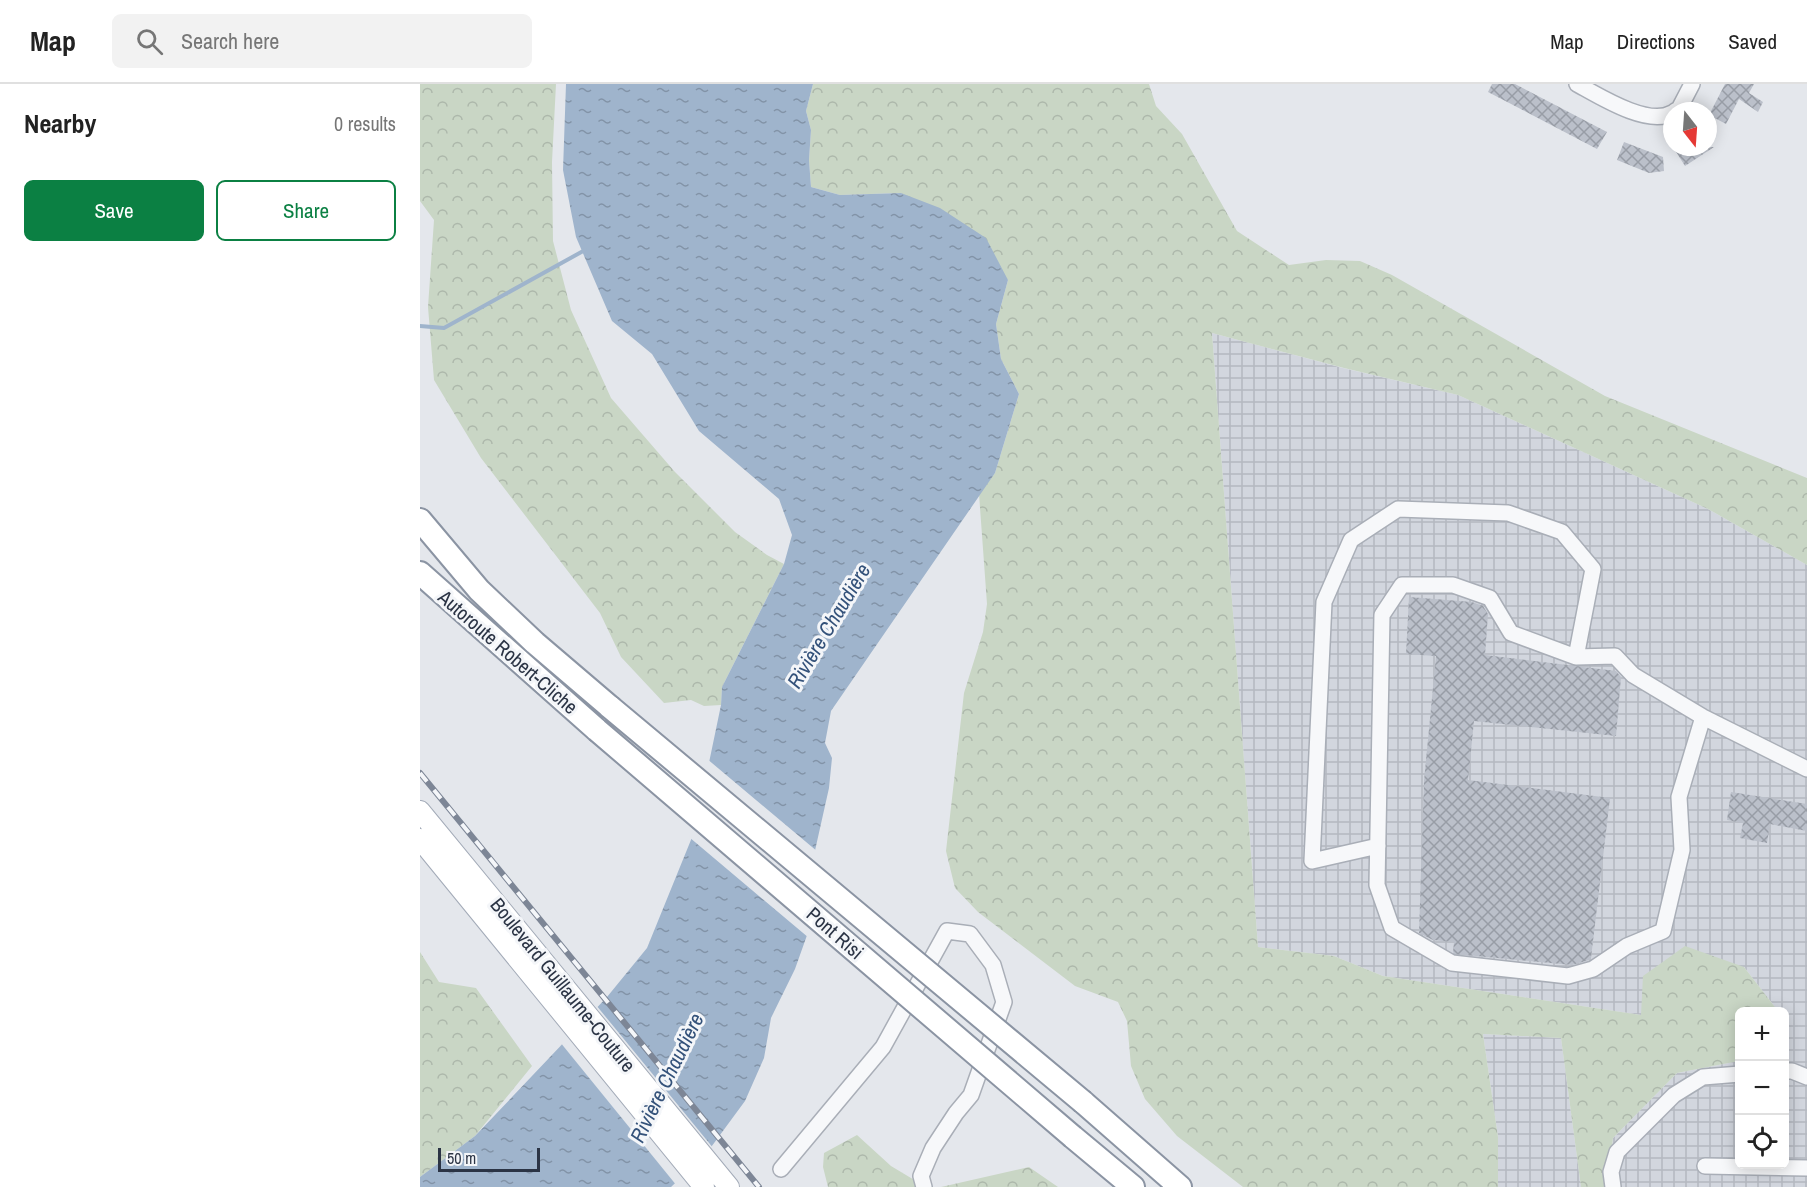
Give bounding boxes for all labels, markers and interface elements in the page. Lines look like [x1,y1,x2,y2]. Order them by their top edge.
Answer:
search box [112,14,532,68]
text: Map [30,22,76,60]
icon: search [133,25,166,58]
text: Search here [181,26,279,56]
text: Map [1550,27,1584,56]
text: Directions [1617,27,1695,56]
text: Saved [1728,27,1777,56]
north arrow [1663,102,1717,156]
text: Nearby [24,106,96,141]
text: 0 results [334,110,396,137]
button: Save [24,180,204,241]
button: Share [216,180,396,241]
water label: Rivière Chaudière [780,558,877,694]
street label: Autoroute Robert-Cliche [432,583,584,720]
street label: Boulevard Guillaume-Couture [485,892,642,1077]
street label: Pont Risi [801,900,870,965]
map controls [1735,1007,1789,1169]
button: + [1735,1007,1789,1061]
water label: Rivière Chaudière [623,1008,710,1147]
button: − [1735,1061,1789,1115]
button: locate [1735,1115,1789,1169]
scale bar [438,1145,540,1172]
text: 50 m [447,1147,476,1169]

